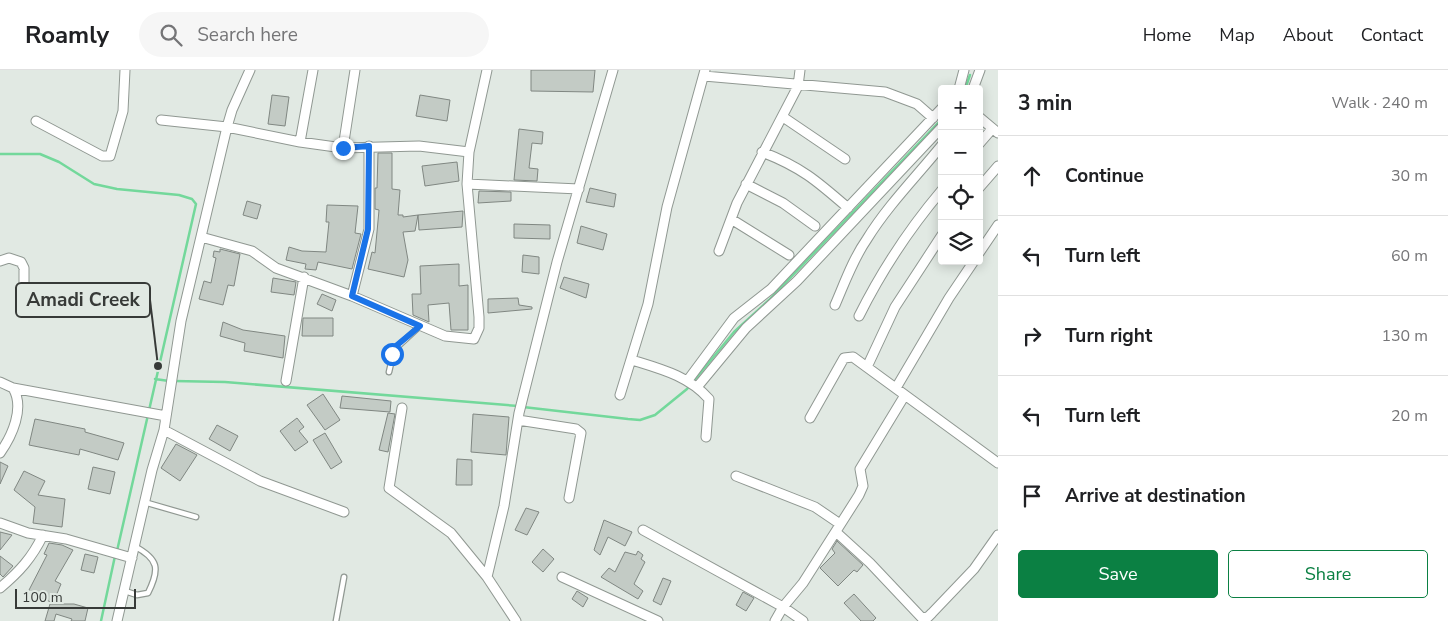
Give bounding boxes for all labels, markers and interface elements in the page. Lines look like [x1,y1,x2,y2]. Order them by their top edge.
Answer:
search box [139,12,489,57]
text: Roamly [25,19,109,51]
icon: search [157,21,185,49]
text: Search here [197,22,298,48]
text: Home [1143,23,1191,47]
text: Map [1219,23,1255,47]
text: About [1283,23,1333,47]
text: Contact [1361,23,1423,47]
map controls [938,85,983,265]
button: + [938,85,983,130]
text: 3 min [1018,89,1072,117]
text: Walk · 240 m [1332,92,1428,114]
button: − [938,130,983,175]
route end [332,137,355,160]
icon: ahead [1018,162,1046,190]
text: Continue [1065,163,1144,189]
text: 30 m [1391,165,1428,187]
button: locate [938,175,983,220]
button: layers [938,220,983,265]
icon: left [1018,242,1046,270]
text: Turn left [1065,243,1140,269]
text: 60 m [1391,245,1428,267]
callout: Amadi Creek [16,283,150,317]
text: Amadi Creek [26,287,141,313]
icon: right [1018,322,1046,350]
text: Turn right [1065,323,1152,349]
text: 130 m [1381,325,1428,347]
route start [381,343,404,366]
icon: left [1018,402,1046,430]
text: Turn left [1065,403,1140,429]
text: 20 m [1391,405,1428,427]
icon: arrive [1018,482,1046,510]
text: Arrive at destination [1065,483,1246,509]
button: Save [1018,550,1218,598]
button: Share [1228,550,1428,598]
scale bar [15,586,136,609]
text: 100 m [22,588,63,607]

